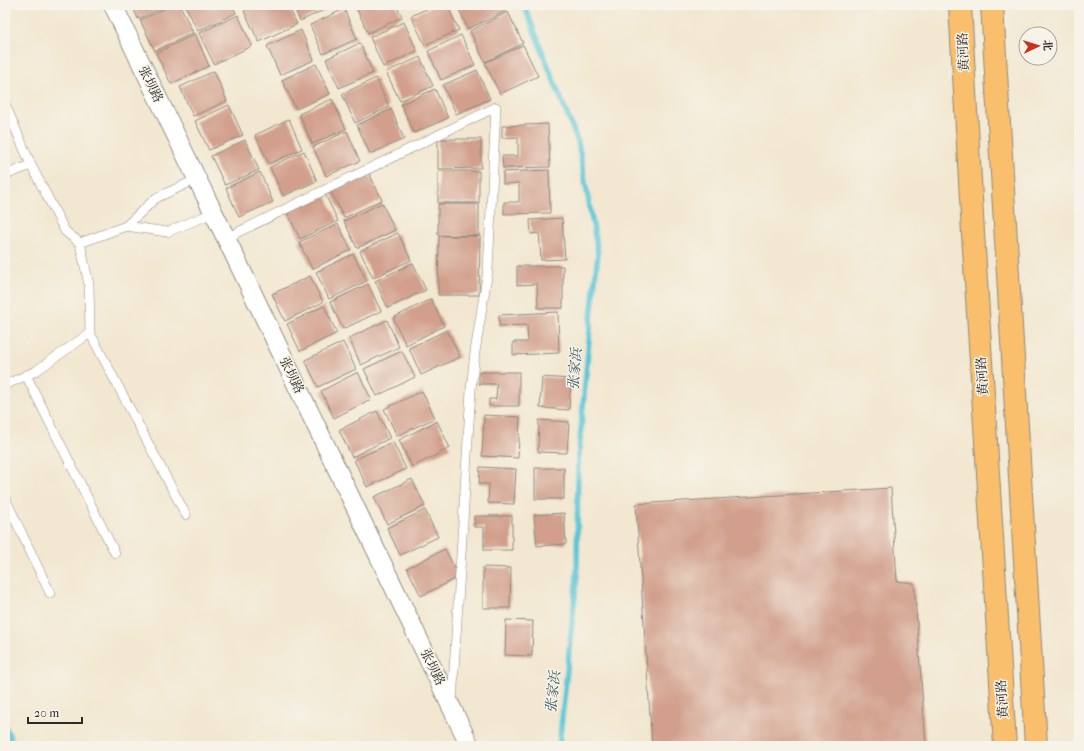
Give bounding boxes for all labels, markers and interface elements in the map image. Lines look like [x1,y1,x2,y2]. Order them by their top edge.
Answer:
north arrow [1018,26,1058,66]
street label: 黄河路 [954,32,972,72]
text: 北 [1041,39,1054,51]
street label: 张坝路 [136,63,166,105]
water label: 张家浜 [565,346,585,391]
street label: 张坝路 [277,354,307,396]
street label: 黄河路 [973,356,991,396]
street label: 张坝路 [418,646,448,688]
water label: 张家浜 [542,669,564,714]
street label: 黄河路 [993,679,1011,719]
scale bar [28,699,82,725]
text: 20 m [34,706,59,720]

